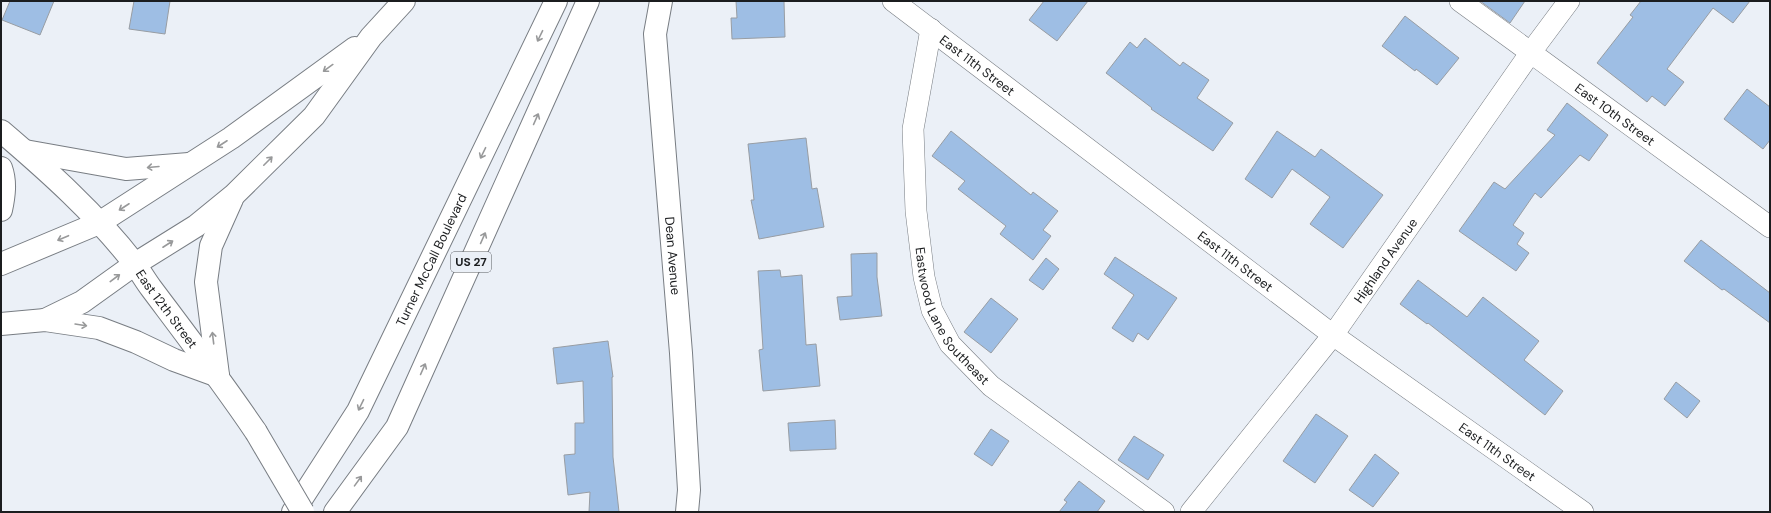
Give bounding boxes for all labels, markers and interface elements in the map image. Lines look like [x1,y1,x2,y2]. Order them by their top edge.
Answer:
one-way arrow [536,30,543,42]
street label: East 11th Street [936,31,1019,99]
one-way arrow [322,64,333,72]
street label: East 10th Street [1572,79,1659,149]
one-way arrow [532,113,540,125]
one-way arrow [216,140,228,148]
one-way arrow [479,147,486,159]
one-way arrow [263,157,273,166]
one-way arrow [147,163,160,171]
street label: Turner McCall Boulevard [392,191,470,329]
one-way arrow [118,204,130,212]
street label: Highland Avenue [1350,215,1421,306]
street label: Dean Avenue [661,216,685,296]
street label: East 11th Street [1194,227,1277,295]
one-way arrow [479,232,487,244]
one-way arrow [58,235,70,243]
one-way arrow [162,239,174,247]
street label: Eastwood Lane Southeast [912,246,993,388]
road number: US 27 [451,252,491,272]
street label: East 12th Street [132,266,202,351]
one-way arrow [109,274,120,283]
one-way arrow [74,322,87,330]
one-way arrow [209,332,217,345]
one-way arrow [420,363,427,375]
one-way arrow [357,399,364,411]
street label: East 11th Street [1456,418,1539,485]
one-way arrow [354,475,362,486]

